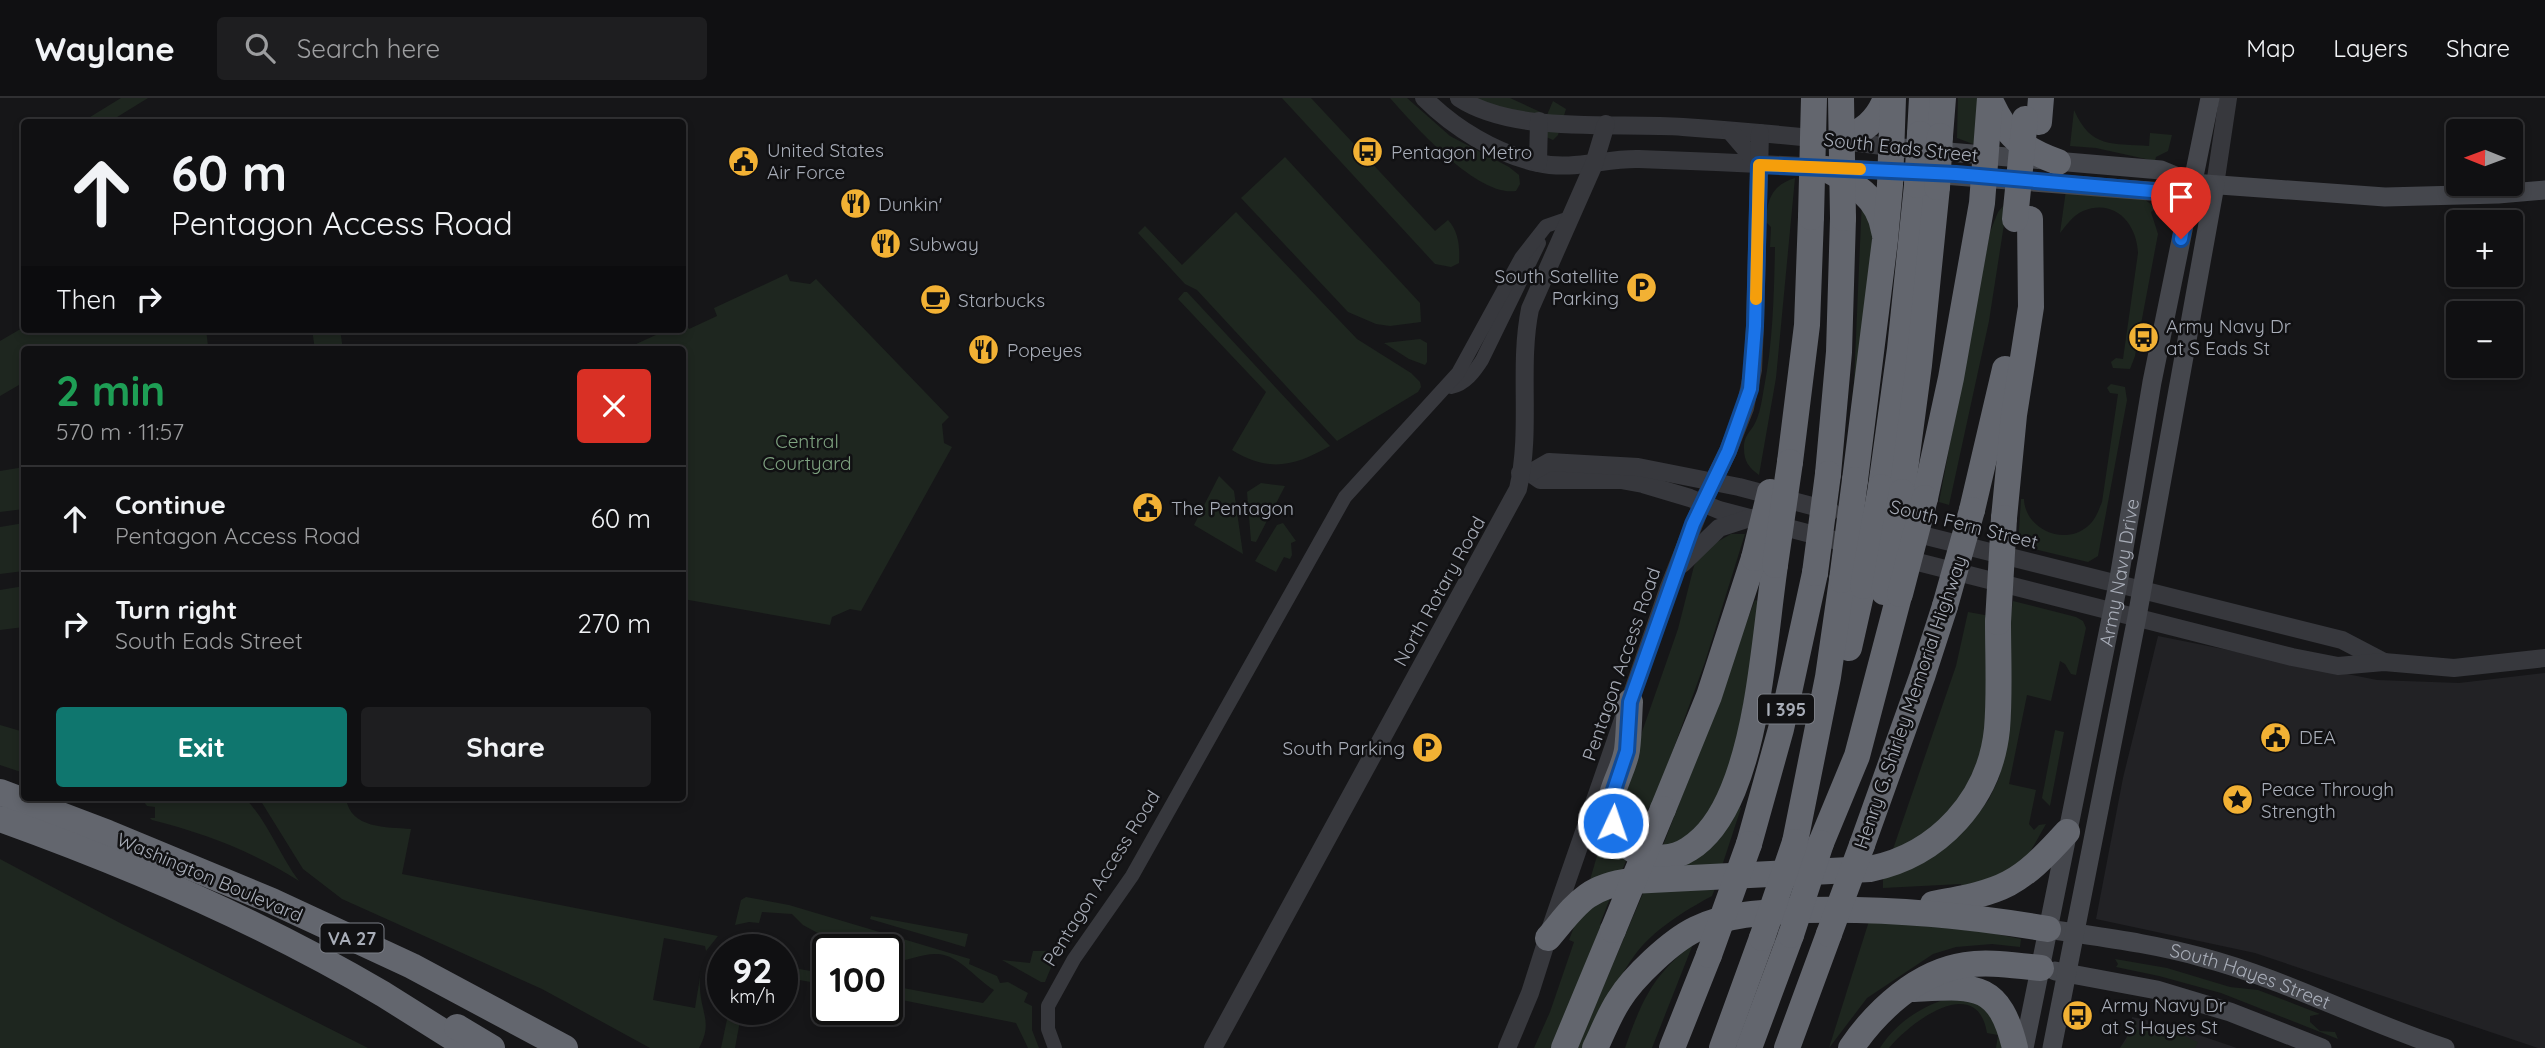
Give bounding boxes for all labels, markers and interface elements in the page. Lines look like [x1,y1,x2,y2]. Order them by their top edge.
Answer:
search box [217,17,707,80]
text: Waylane [35,28,175,69]
icon: search [241,29,279,67]
text: Search here [297,32,440,65]
text: Map [2246,33,2295,63]
text: Layers [2333,33,2408,63]
text: Share [2446,33,2510,63]
north arrow [2446,119,2524,196]
map controls [2446,119,2523,378]
street label: South Eads Street [1823,127,1979,167]
bus stop icon: Pentagon Metro [1351,135,1385,169]
place label: United States Air Force [767,138,884,184]
place label: Pentagon Metro [1391,140,1532,164]
text: 60 m [171,142,287,203]
public building icon: United States Air Force [727,144,761,178]
icon: ahead [56,147,147,238]
pin [2151,167,2211,239]
icon: arrive [2162,178,2200,216]
restaurant icon: Dunkin' [838,187,872,221]
place label: Dunkin' [878,192,942,216]
text: Pentagon Access Road [171,203,513,243]
button: + [2446,210,2523,287]
restaurant icon: Subway [869,227,903,261]
place label: Subway [909,232,979,256]
place label: South Satellite Parking [1494,264,1619,310]
parking icon: South Satellite Parking [1625,270,1659,304]
icon: right [130,280,168,318]
text: Then [56,283,116,316]
cafe icon: Starbucks [918,283,952,317]
place label: Starbucks [958,288,1045,312]
button: − [2446,301,2523,378]
place label: Army Navy Dr at S Eads St [2166,314,2292,360]
bus stop icon: Army Navy Dr at S Eads St [2126,320,2160,354]
restaurant icon: Popeyes [967,333,1001,367]
place label: Popeyes [1007,338,1082,362]
text: 2 min [56,364,165,417]
button: close [577,369,651,443]
text: 570 m · 11:57 [56,417,184,446]
park label: Central Courtyard [762,429,852,475]
text: Continue [115,488,226,521]
public building icon: The Pentagon [1131,491,1165,525]
street label: South Fern Street [1887,494,2041,554]
place label: The Pentagon [1171,496,1294,520]
street label: Army Navy Drive [2094,497,2144,648]
icon: ahead [56,500,94,538]
text: 60 m [591,502,651,535]
street label: North Rotary Road [1388,512,1490,670]
text: Pentagon Access Road [115,521,360,550]
street label: Henry G. Shirley Memorial Highway [1848,552,1972,852]
street label: Pentagon Access Road [1577,564,1665,764]
text: Turn right [115,593,237,626]
icon: right [56,605,94,643]
text: 270 m [577,607,651,640]
text: South Eads Street [115,626,303,655]
road number: I 395 [1758,694,1814,724]
button: Exit [56,707,347,787]
button: Share [361,707,651,787]
public building icon: DEA [2259,720,2293,754]
place label: DEA [2299,725,2336,749]
parking icon: South Parking [1411,731,1445,765]
place label: South Parking [1282,736,1405,760]
place label: Peace Through Strength [2261,777,2394,823]
place icon: Peace Through Strength [2221,783,2255,817]
street label: Pentagon Access Road [1037,786,1165,970]
position arrow [1576,786,1650,860]
street label: Washington Boulevard [113,827,307,927]
road number: VA 27 [320,924,384,952]
speed limit sign: 100 [812,934,903,1025]
street label: South Hayes Street [2168,938,2334,1014]
text: 92 [733,948,772,992]
text: km/h [730,985,775,1008]
place label: Army Navy Dr at S Hayes St [2101,993,2227,1039]
bus stop icon: Army Navy Dr at S Hayes St [2061,999,2095,1033]

